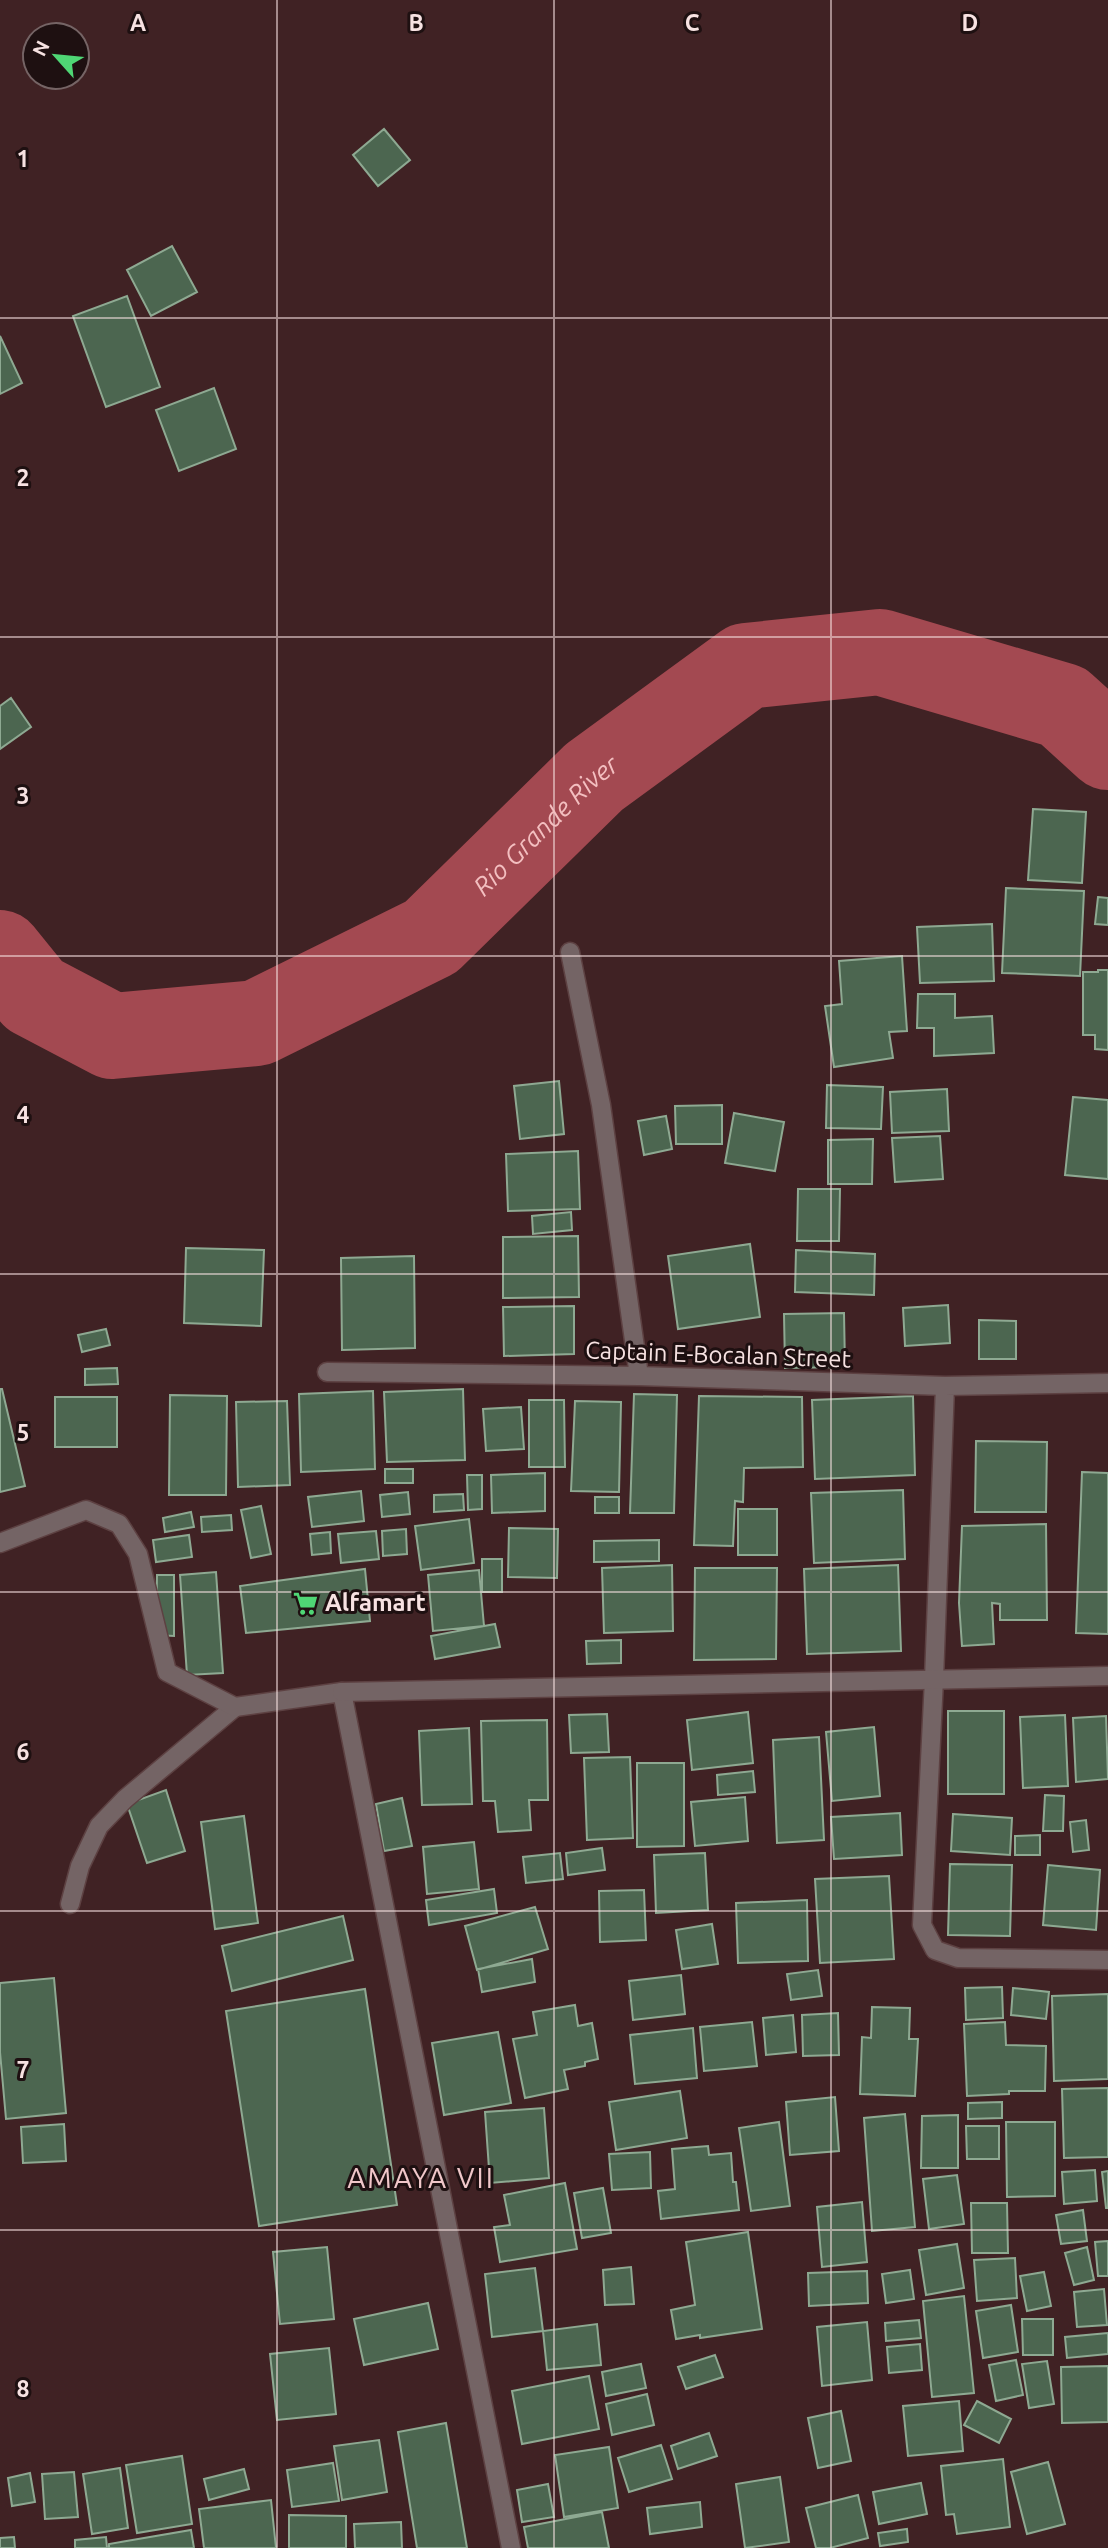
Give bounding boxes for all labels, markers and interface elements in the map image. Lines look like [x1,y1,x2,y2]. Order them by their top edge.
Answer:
text: A [130,10,146,35]
text: B [408,10,424,35]
text: C [685,10,700,35]
text: D [962,10,978,35]
north arrow [21,21,91,91]
text: N [28,37,54,60]
text: 1 [17,146,29,171]
text: 2 [17,465,29,490]
water label: Rio Grande River [467,749,624,901]
text: 3 [17,783,29,808]
text: 4 [17,1102,30,1127]
street label: Captain E-Bocalan Street [585,1336,852,1373]
text: 5 [17,1420,29,1445]
supermarket icon: Alfamart [291,1589,319,1617]
place label: Alfamart [325,1589,426,1616]
text: 6 [17,1739,30,1764]
text: 7 [17,2057,29,2082]
district label: AMAYA VII [347,2162,495,2193]
text: 8 [17,2376,29,2401]

